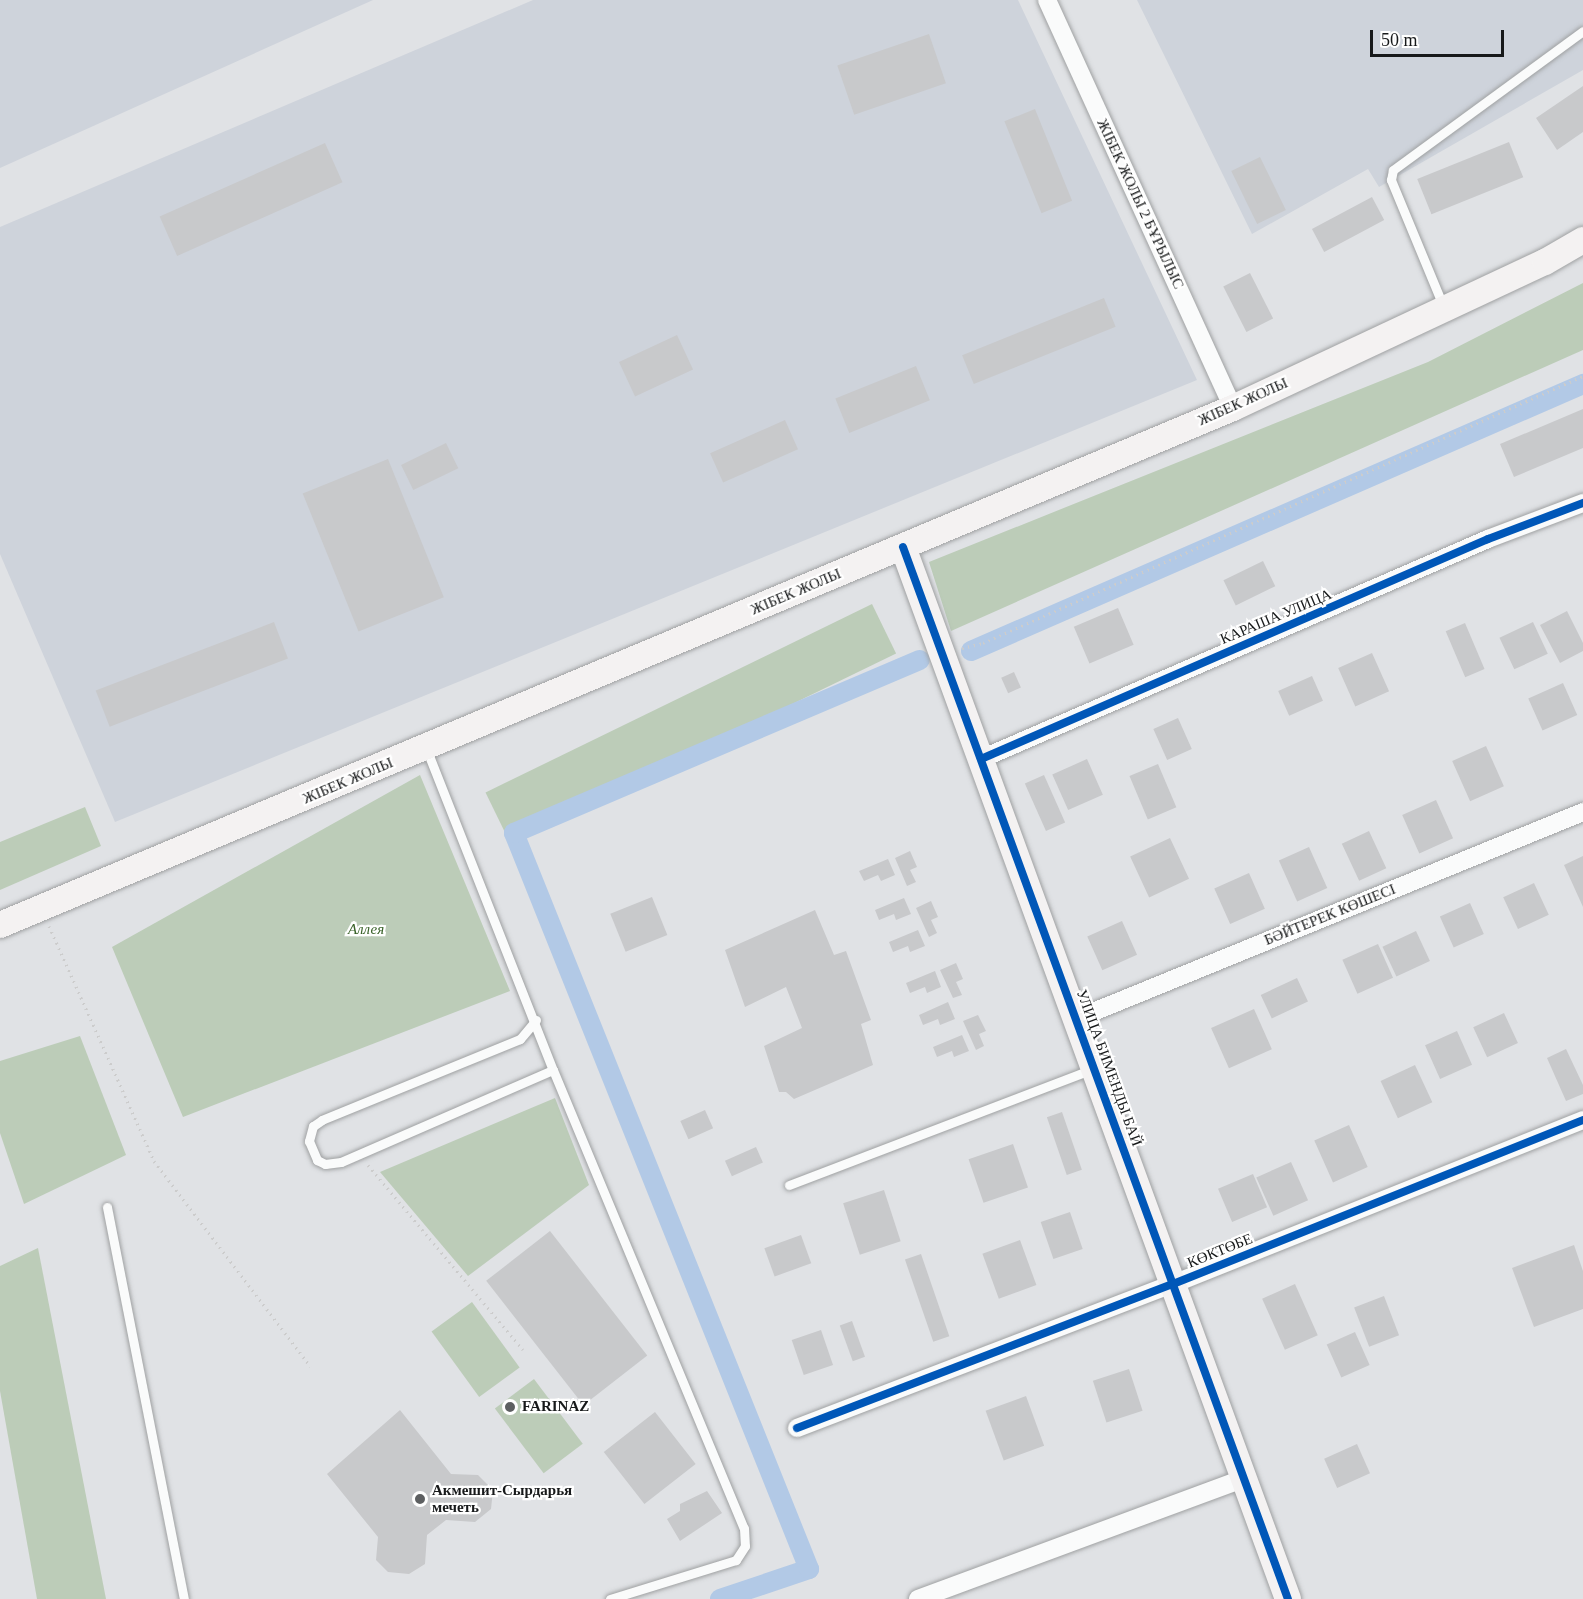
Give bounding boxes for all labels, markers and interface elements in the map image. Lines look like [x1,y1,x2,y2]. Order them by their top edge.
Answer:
scale bar [1373,18,1506,56]
text: 50 m [1381,30,1418,50]
street label: ЖІБЕК ЖОЛЫ 2 БҰРЫЛЫС [1093,116,1187,292]
street label: ЖІБЕК ЖОЛЫ [1195,374,1291,430]
street label: ЖІБЕК ЖОЛЫ [748,565,844,619]
street label: КАРАША УЛИЦА [1218,585,1334,649]
street label: ЖІБЕК ЖОЛЫ [300,754,396,808]
street label: БӘЙТЕРЕК КӨШЕСІ [1262,880,1398,950]
park label: Аллея [348,921,384,939]
street label: УЛИЦА БИМЕНДЫ БАЙ [1072,987,1146,1149]
street label: КӨКТӨБЕ [1185,1230,1255,1272]
place label: FARINAZ [522,1398,589,1416]
marker: FARINAZ [503,1400,517,1414]
place label: Акмешит-Сырдарья мечеть [432,1481,572,1516]
marker: Акмешит-Сырдарья мечеть [413,1492,427,1506]

